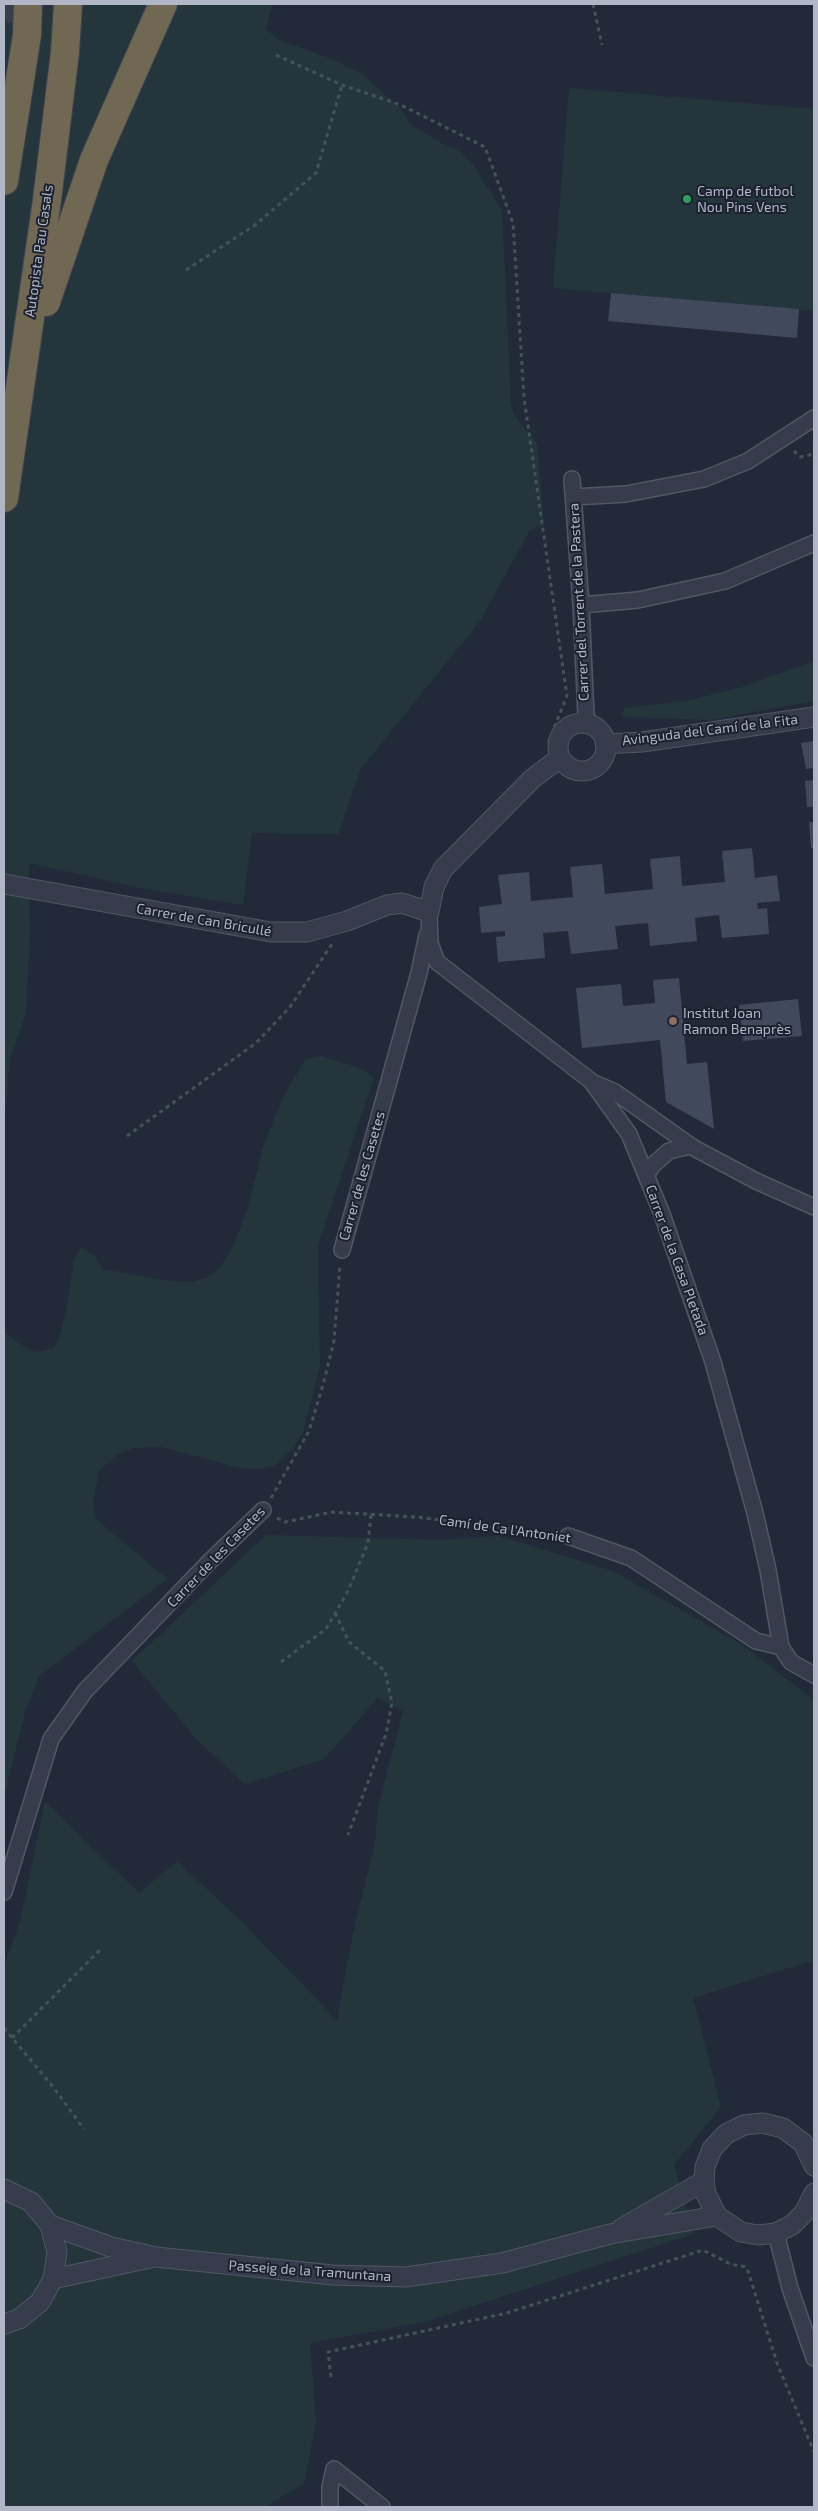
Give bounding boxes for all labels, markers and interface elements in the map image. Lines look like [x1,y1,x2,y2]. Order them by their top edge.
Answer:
place label: Camp de futbol Nou Pins Vens [697,183,794,216]
street label: Autopista Pau Casals [21,184,57,318]
marker: Camp de futbol Nou Pins Vens [681,193,693,205]
street label: Carrer del Torrent de la Pastera [565,503,593,701]
street label: Avinguda del Camí de la Fita [621,711,799,749]
street label: Carrer de Can Bricullé [135,900,273,940]
place label: Institut Joan Ramon Benaprès [683,1005,791,1038]
marker: Institut Joan Ramon Benaprès [667,1015,679,1027]
street label: Carrer de les Casetes [335,1109,389,1243]
street label: Carrer de la Casa Pletada [642,1182,712,1338]
street label: Carrer de les Casetes [163,1503,269,1611]
street label: Camí de Ca l'Antoniet [438,1511,572,1547]
street label: Passeig de la Tramuntana [228,2257,392,2285]

